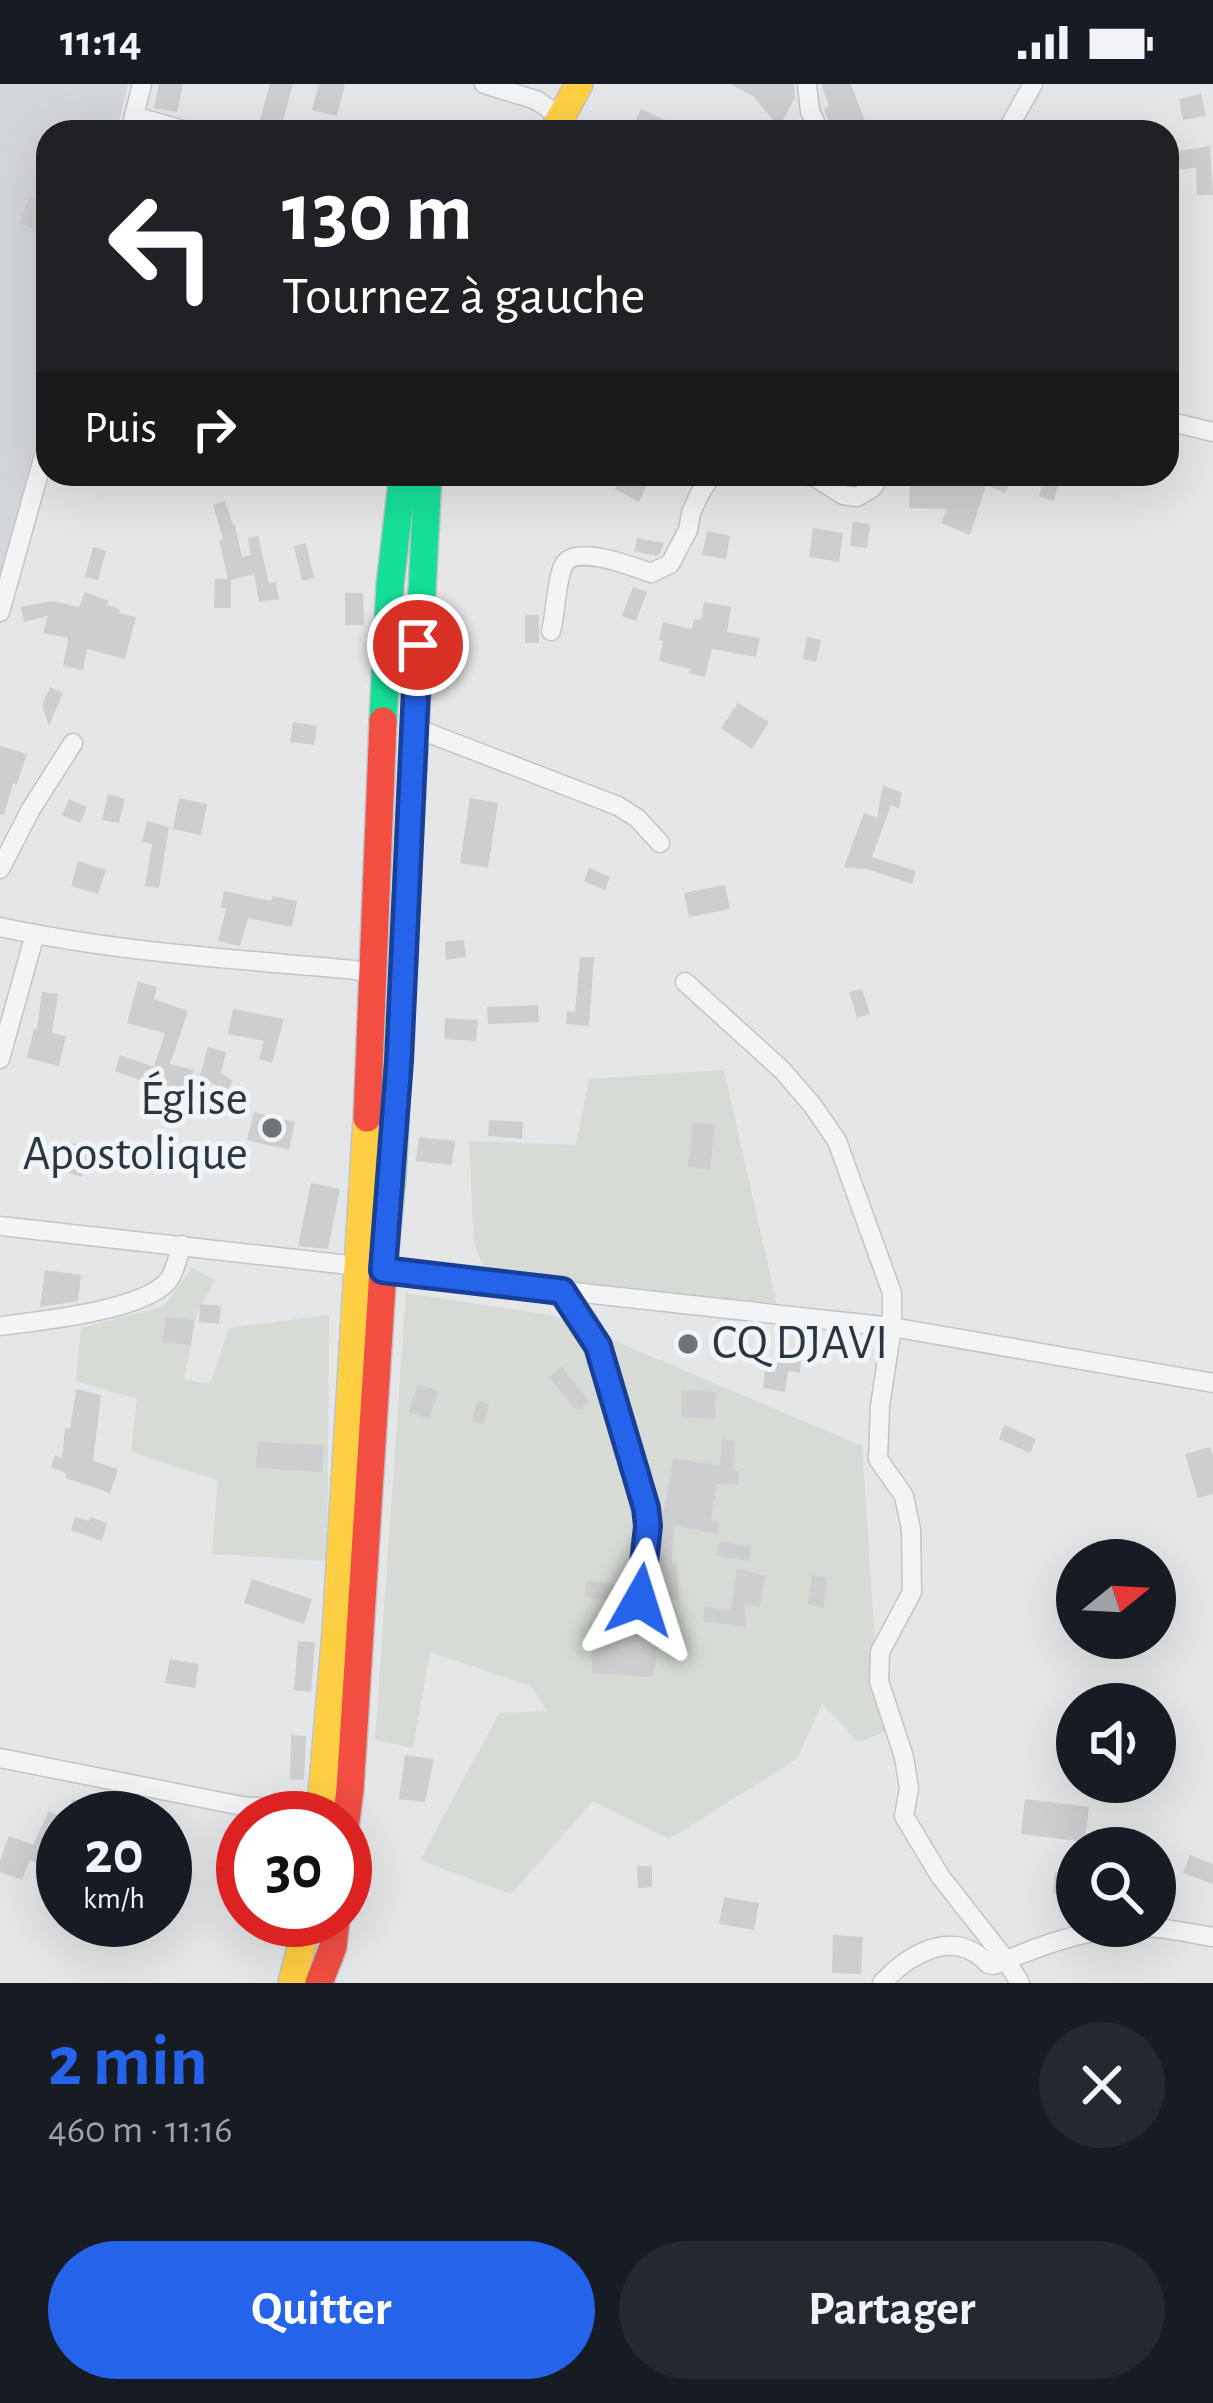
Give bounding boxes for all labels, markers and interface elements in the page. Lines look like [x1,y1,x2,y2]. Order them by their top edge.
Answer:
text: 11:14 [60,19,142,64]
icon: left [84,168,240,324]
text: 130 m [282,172,473,256]
text: Tournez à gauche [282,270,645,324]
icon: right [181,396,247,462]
text: Puis [84,406,157,451]
pin [367,594,469,696]
icon: arrive [385,612,451,678]
place label: Église Apostolique [23,1071,248,1179]
marker: Église Apostolique [259,1115,285,1141]
place label: CQ DJAVI [712,1320,888,1368]
marker: CQ DJAVI [675,1331,701,1357]
position arrow [577,1537,703,1663]
north arrow [1056,1539,1176,1659]
map controls [1056,1539,1176,1947]
button: sound [1056,1683,1176,1803]
speed limit sign: 30 [216,1791,372,1947]
text: 20 [84,1824,144,1884]
button: search [1056,1827,1176,1947]
text: km/h [83,1884,145,1914]
button: close [1039,2022,1165,2148]
text: 2 min [48,2026,208,2098]
text: 460 m · 11:16 [48,2111,233,2150]
button: Quitter [48,2241,595,2379]
button: Partager [619,2241,1165,2379]

